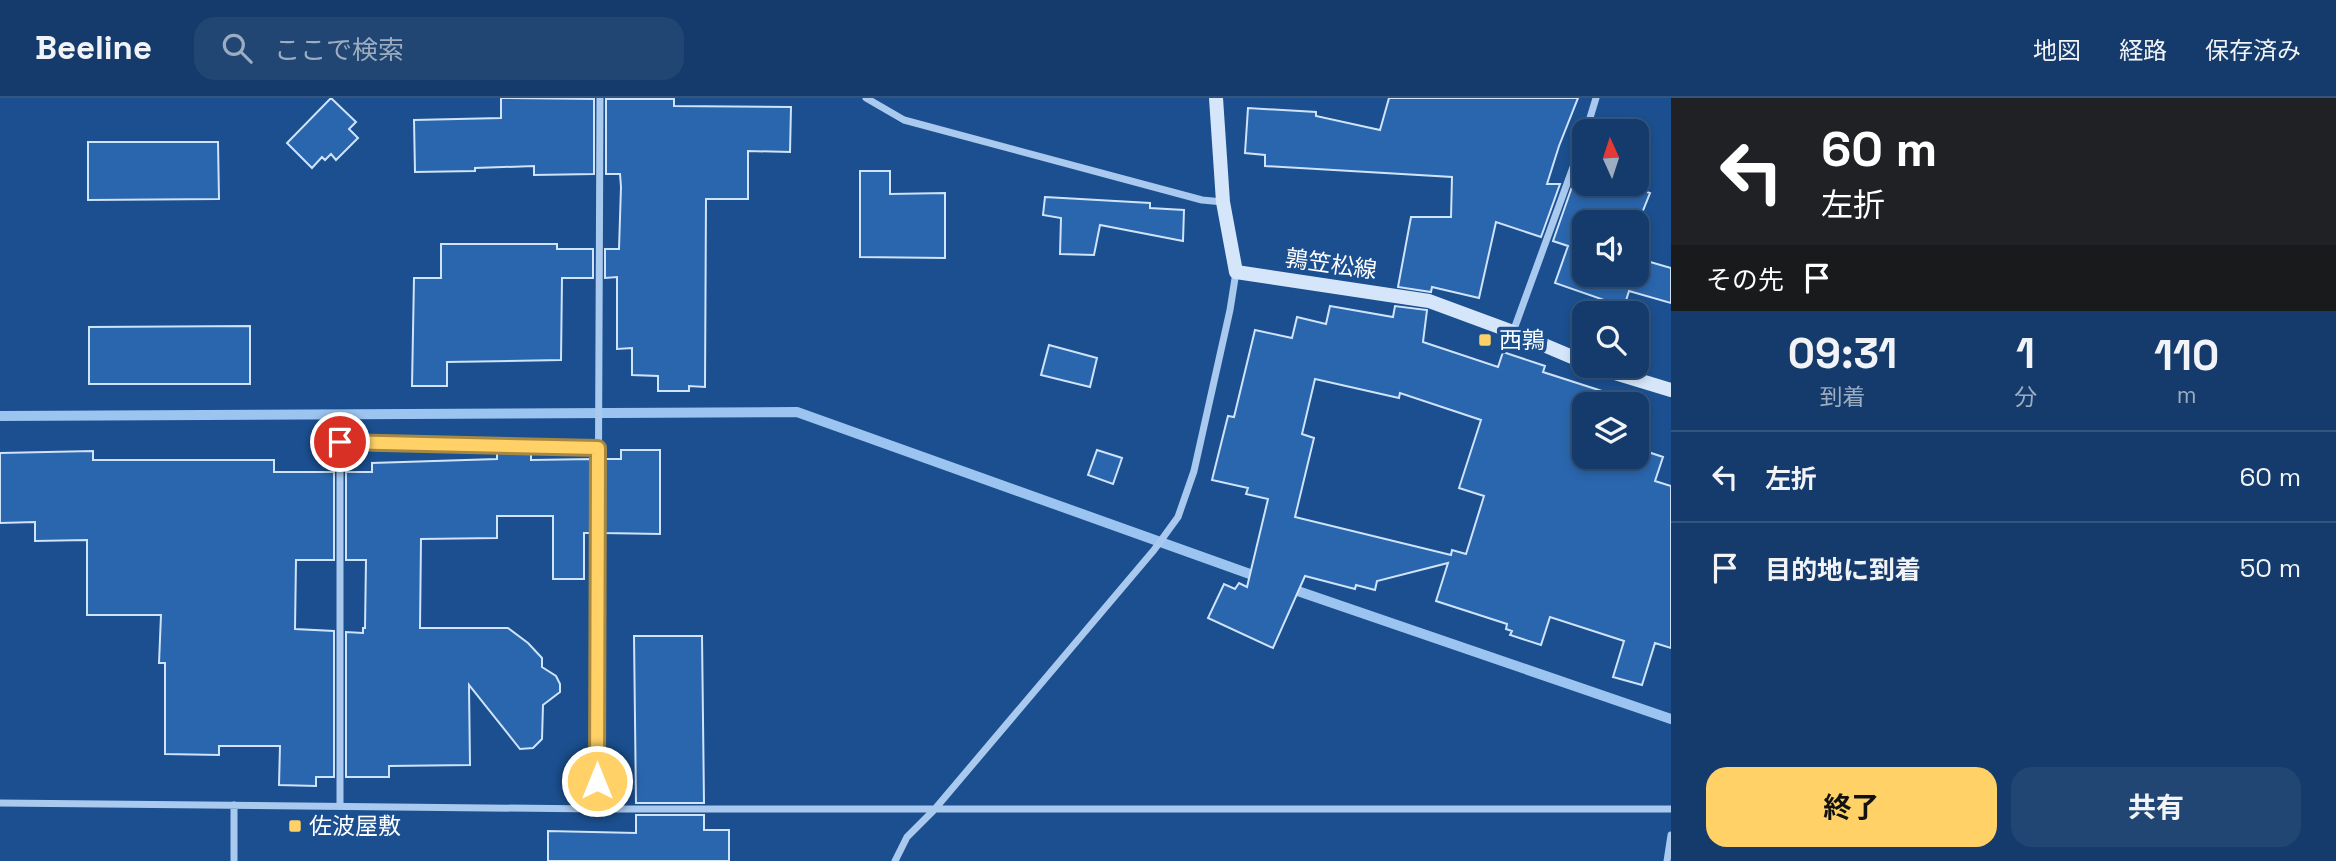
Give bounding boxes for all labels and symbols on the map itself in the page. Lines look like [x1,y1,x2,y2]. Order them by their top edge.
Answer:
north arrow [1572,119,1648,196]
street label: 鶉笠松線 [1283,243,1379,285]
place label: 西鶉 [1499,325,1545,355]
marker: 西鶉 [1477,332,1493,348]
pin [310,412,370,472]
position arrow [560,744,634,818]
place label: 佐波屋敷 [309,811,401,841]
marker: 佐波屋敷 [287,818,303,834]

